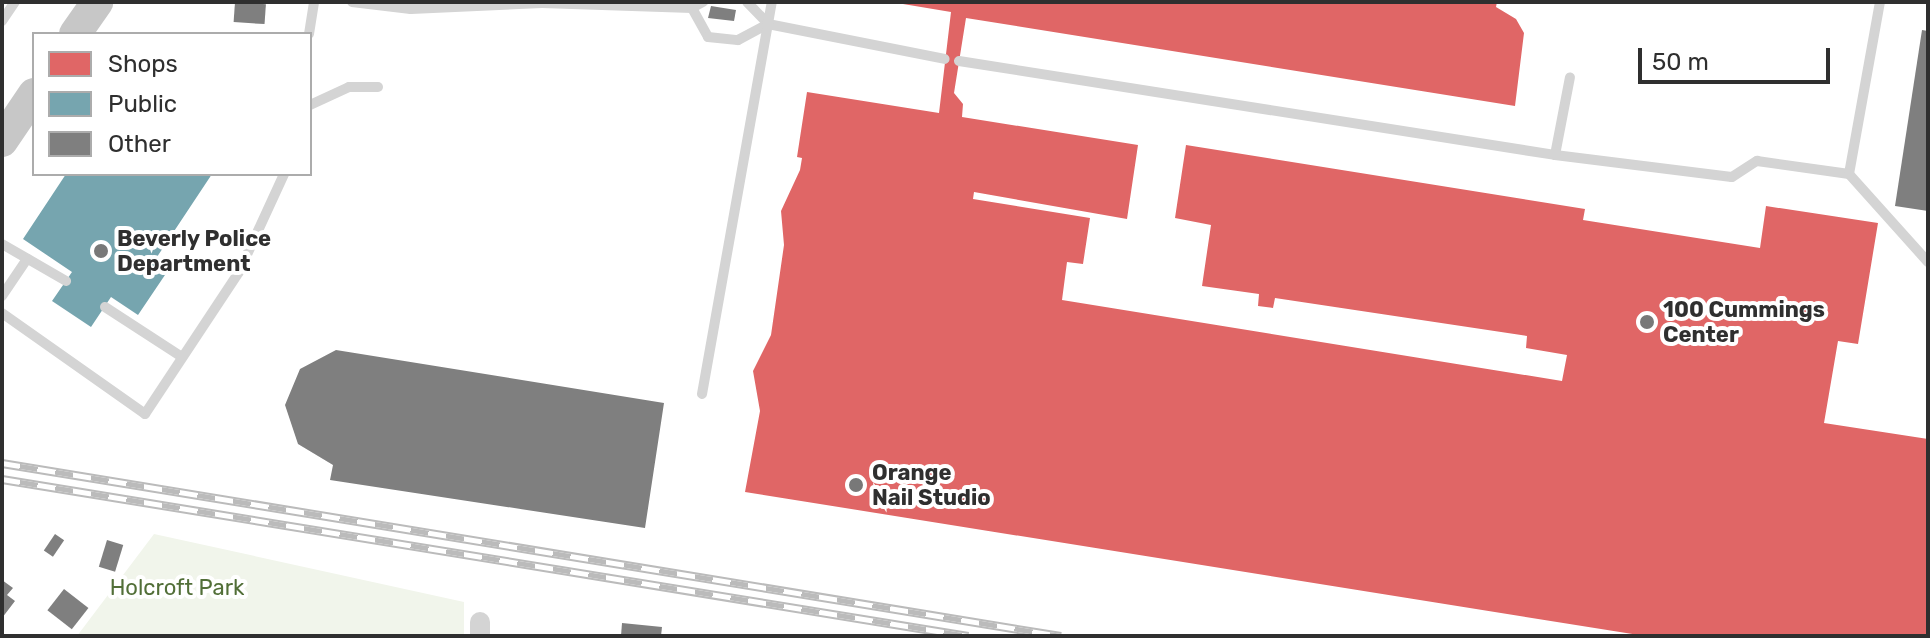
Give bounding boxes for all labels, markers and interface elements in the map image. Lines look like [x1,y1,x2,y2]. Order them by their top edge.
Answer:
legend [32,32,312,176]
scale bar [1642,32,1834,82]
text: 50 m [1652,48,1709,76]
text: Shops [108,50,178,78]
text: Public [108,90,177,118]
text: Other [108,130,171,158]
place label: Beverly Police Department [117,225,272,276]
marker: Beverly Police Department [92,242,110,260]
place label: 100 Cummings Center [1663,296,1825,348]
marker: 100 Cummings Center [1638,313,1656,331]
place label: Orange Nail Studio [872,459,991,510]
marker: Orange Nail Studio [847,476,865,494]
park label: Holcroft Park [110,575,244,601]

